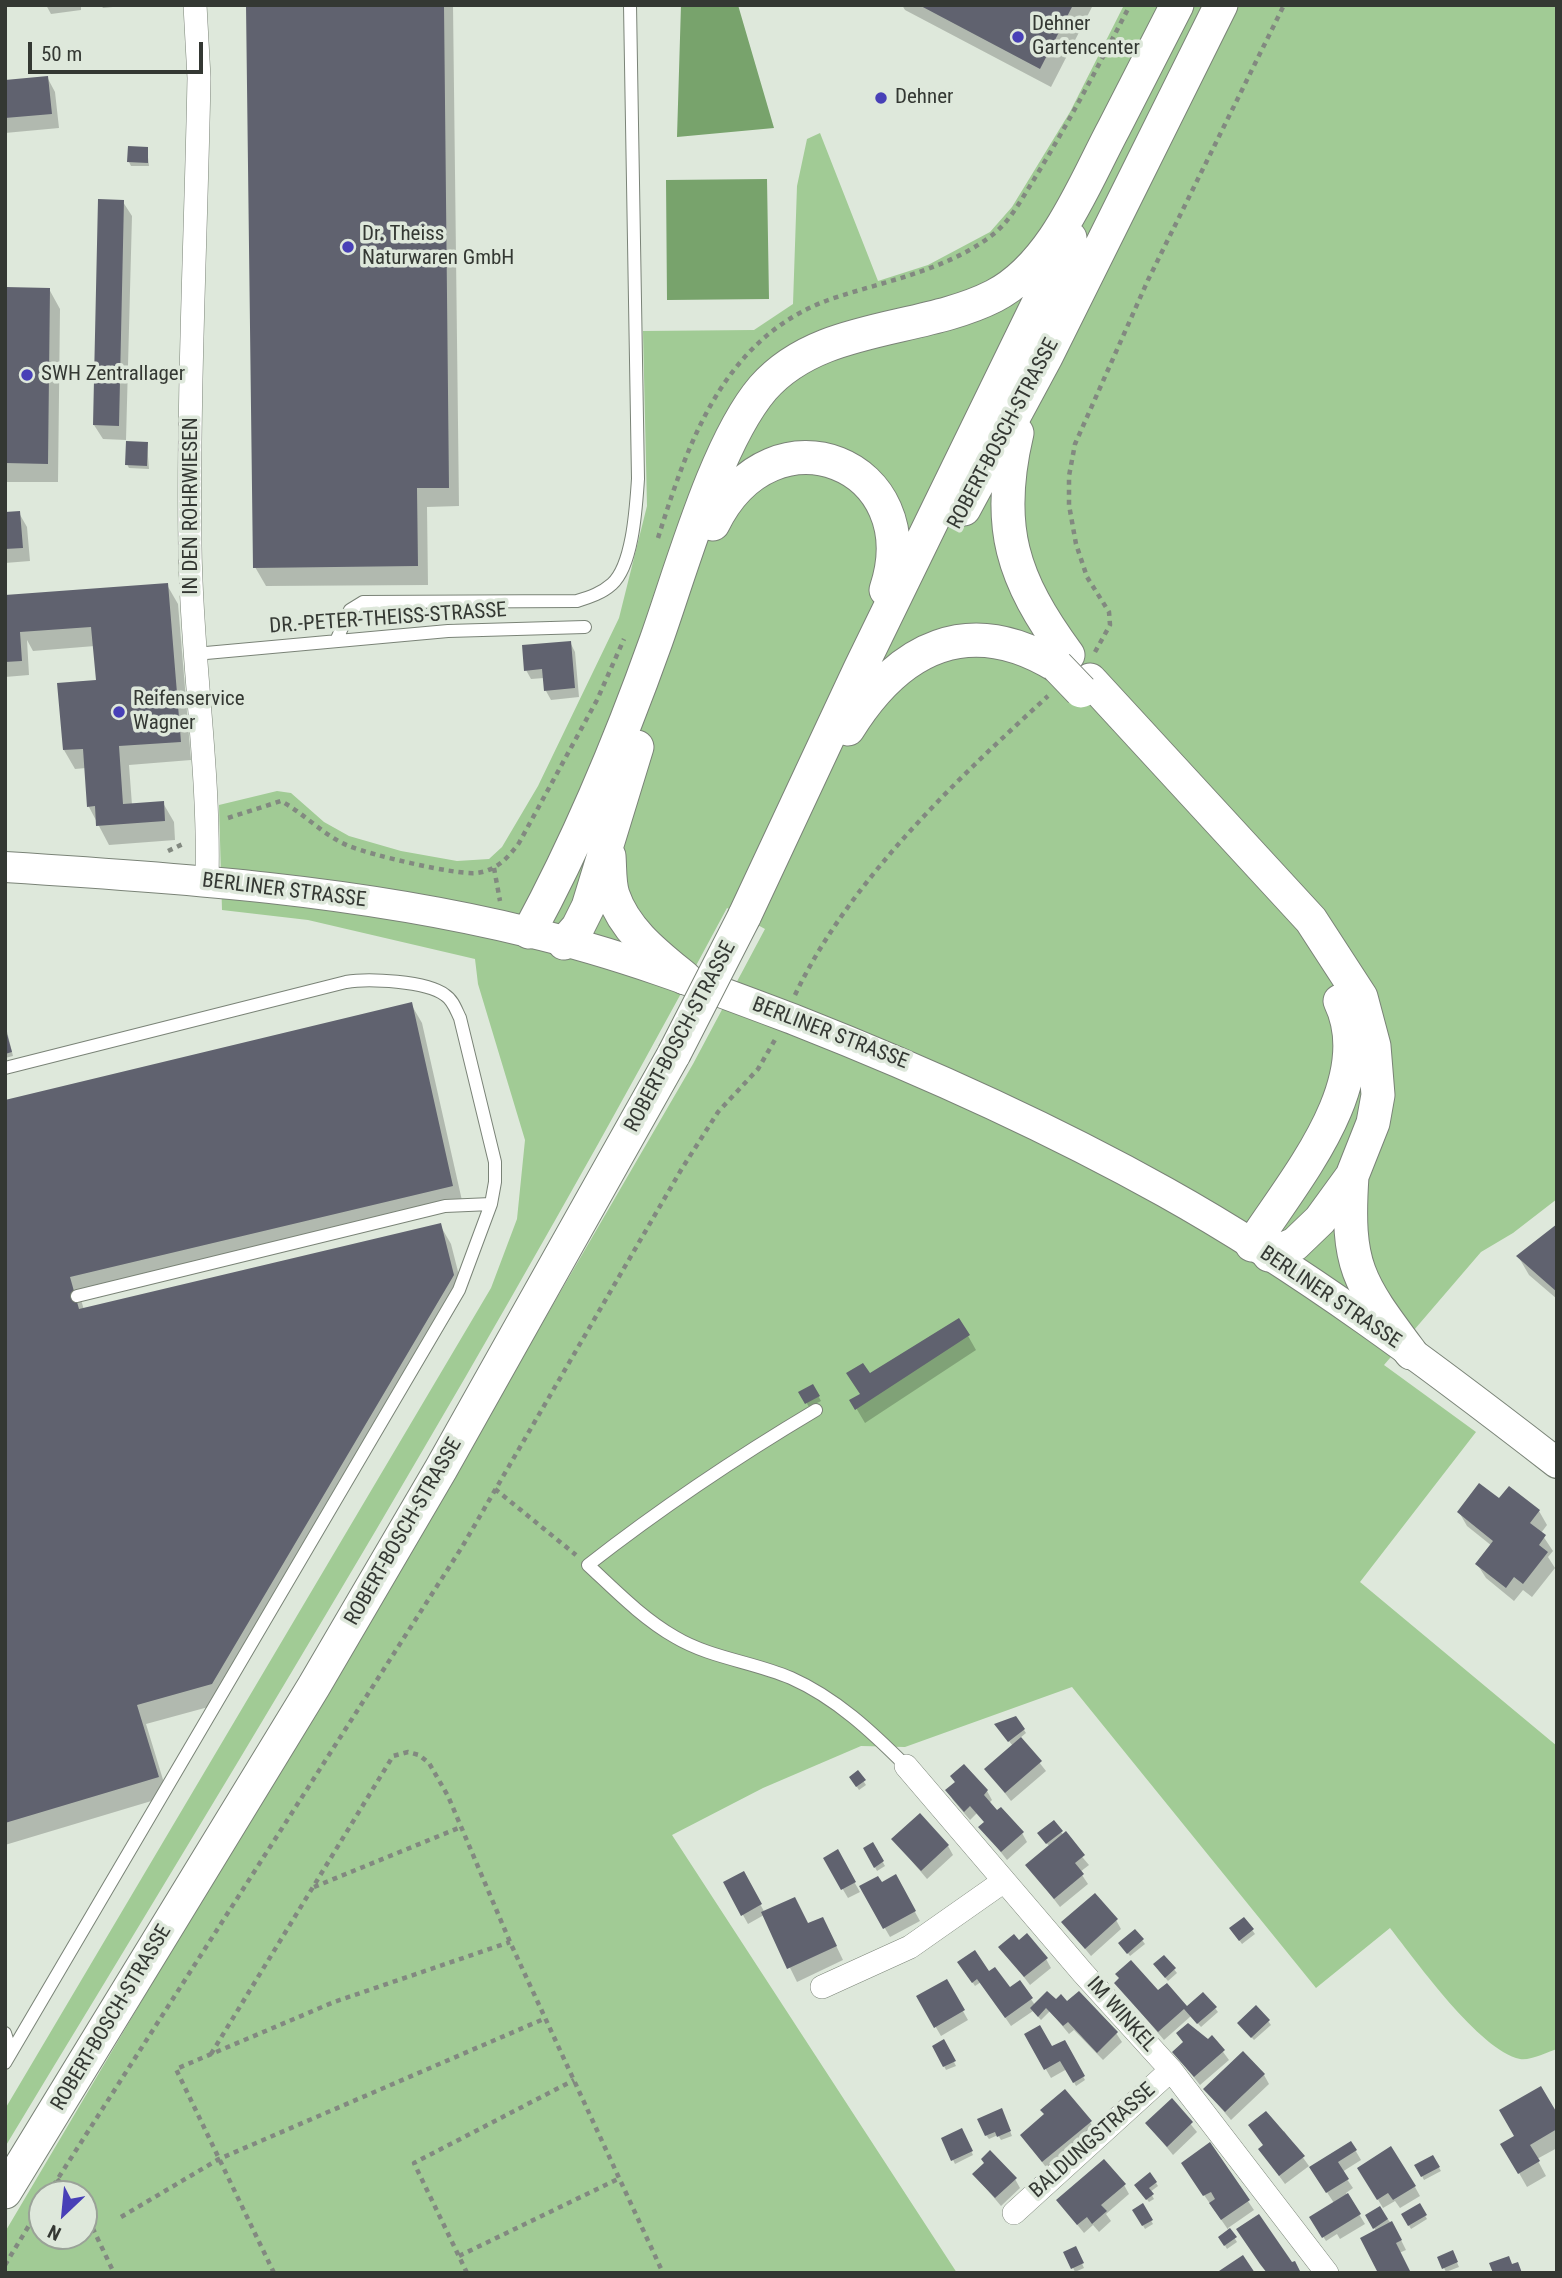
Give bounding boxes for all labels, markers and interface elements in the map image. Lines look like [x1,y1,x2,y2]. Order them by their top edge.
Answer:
place label: Dehner Gartencenter [1032,12,1140,62]
scale bar [32,28,206,72]
marker: Dehner Gartencenter [1010,29,1026,45]
text: 50 m [41,42,82,66]
place label: Dehner [895,85,953,111]
marker: Dehner [873,90,889,106]
place label: Dr. Theiss Naturwaren GmbH [362,222,514,272]
marker: Dr. Theiss Naturwaren GmbH [340,239,356,255]
street label: ROBERT-BOSCH-STRASSE [943,334,1065,534]
place label: SWH Zentrallager [41,362,185,388]
marker: SWH Zentrallager [19,367,35,383]
street label: IN DEN ROHRWIESEN [179,417,205,595]
street label: DR.-PETER-THEISS-STRASSE [269,598,507,640]
place label: Reifenservice Wagner [133,687,245,737]
marker: Reifenservice Wagner [111,704,127,720]
street label: BERLINER STRASSE [201,868,367,914]
street label: ROBERT-BOSCH-STRASSE [620,937,742,1137]
street label: BERLINER STRASSE [748,993,912,1075]
street label: BERLINER STRASSE [1255,1241,1405,1355]
street label: ROBERT-BOSCH-STRASSE [340,1434,468,1630]
street label: ROBERT-BOSCH-STRASSE [47,1921,177,2115]
street label: IM WINKEL [1081,1972,1161,2058]
street label: BALDUNGSTRASSE [1025,2078,1161,2204]
north arrow [28,2180,98,2250]
text: N [44,2220,65,2245]

